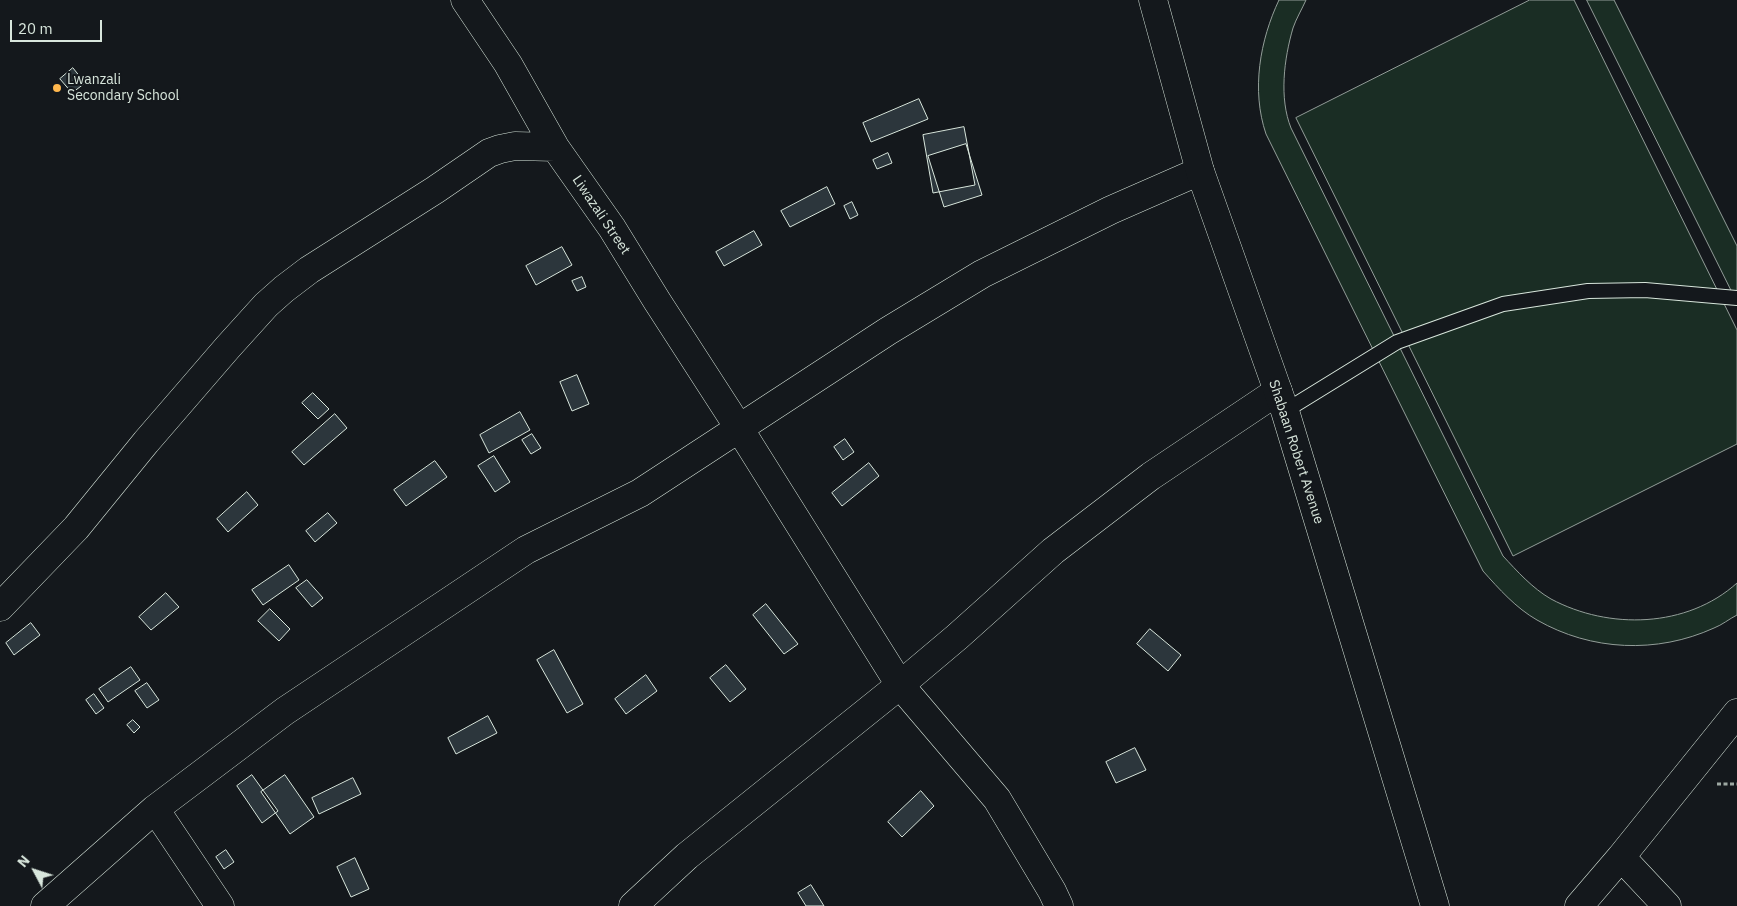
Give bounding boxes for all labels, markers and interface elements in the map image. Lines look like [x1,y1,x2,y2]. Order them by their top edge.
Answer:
scale bar [12,10,105,42]
text: 20 m [18,19,53,38]
place label: Lwanzali Secondary School [67,72,179,104]
marker: Lwanzali Secondary School [51,82,63,94]
street label: Liwazali Street [568,172,634,258]
street label: Shabaan Robert Avenue [1265,378,1327,526]
north arrow [10,846,60,896]
text: N [13,852,34,871]

